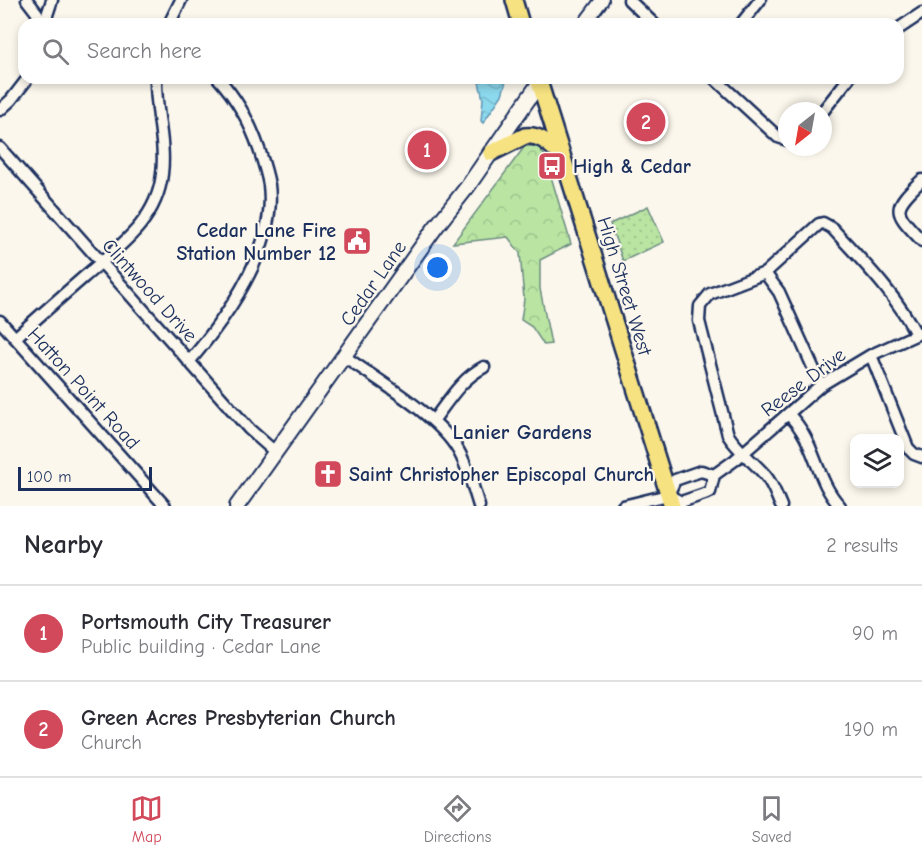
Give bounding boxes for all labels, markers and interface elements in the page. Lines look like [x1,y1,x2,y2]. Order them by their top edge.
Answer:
search box [18,18,904,84]
icon: search [39,35,72,68]
text: Search here [87,38,202,64]
pin: 2 [626,100,666,144]
north arrow [778,102,832,156]
pin: 1 [408,128,446,172]
bus stop icon: High & Cedar [536,150,568,182]
place label: High & Cedar [573,155,691,178]
street label: High Street West [593,214,657,359]
place label: Cedar Lane Fire Station Number 12 [176,219,336,265]
public building icon: Cedar Lane Fire Station Number 12 [341,225,373,257]
street label: Clintwood Drive [97,234,202,347]
street label: Cedar Lane [336,236,411,330]
your location [423,253,452,282]
street label: Hatton Point Road [23,323,144,454]
street label: Reese Drive [757,343,850,422]
district label: Lanier Gardens [452,420,592,444]
map controls [850,434,904,488]
button: layers [850,434,904,488]
church icon: Saint Christopher Episcopal Church [312,458,344,490]
place label: Saint Christopher Episcopal Church [349,463,654,486]
scale bar [18,464,152,492]
text: 100 m [27,468,71,486]
text: Nearby [24,530,103,560]
text: 2 results [826,534,898,557]
text: Portsmouth City Treasurer [81,609,331,635]
text: 1 [40,622,47,645]
text: 90 m [852,622,898,645]
text: Public building · Cedar Lane [81,635,321,658]
text: Green Acres Presbyterian Church [81,705,396,731]
text: 2 [39,718,48,741]
text: 190 m [844,718,898,741]
text: Church [81,731,142,754]
tab: Map [130,792,163,846]
tab: Directions [424,792,491,846]
tab: Saved [752,792,792,846]

